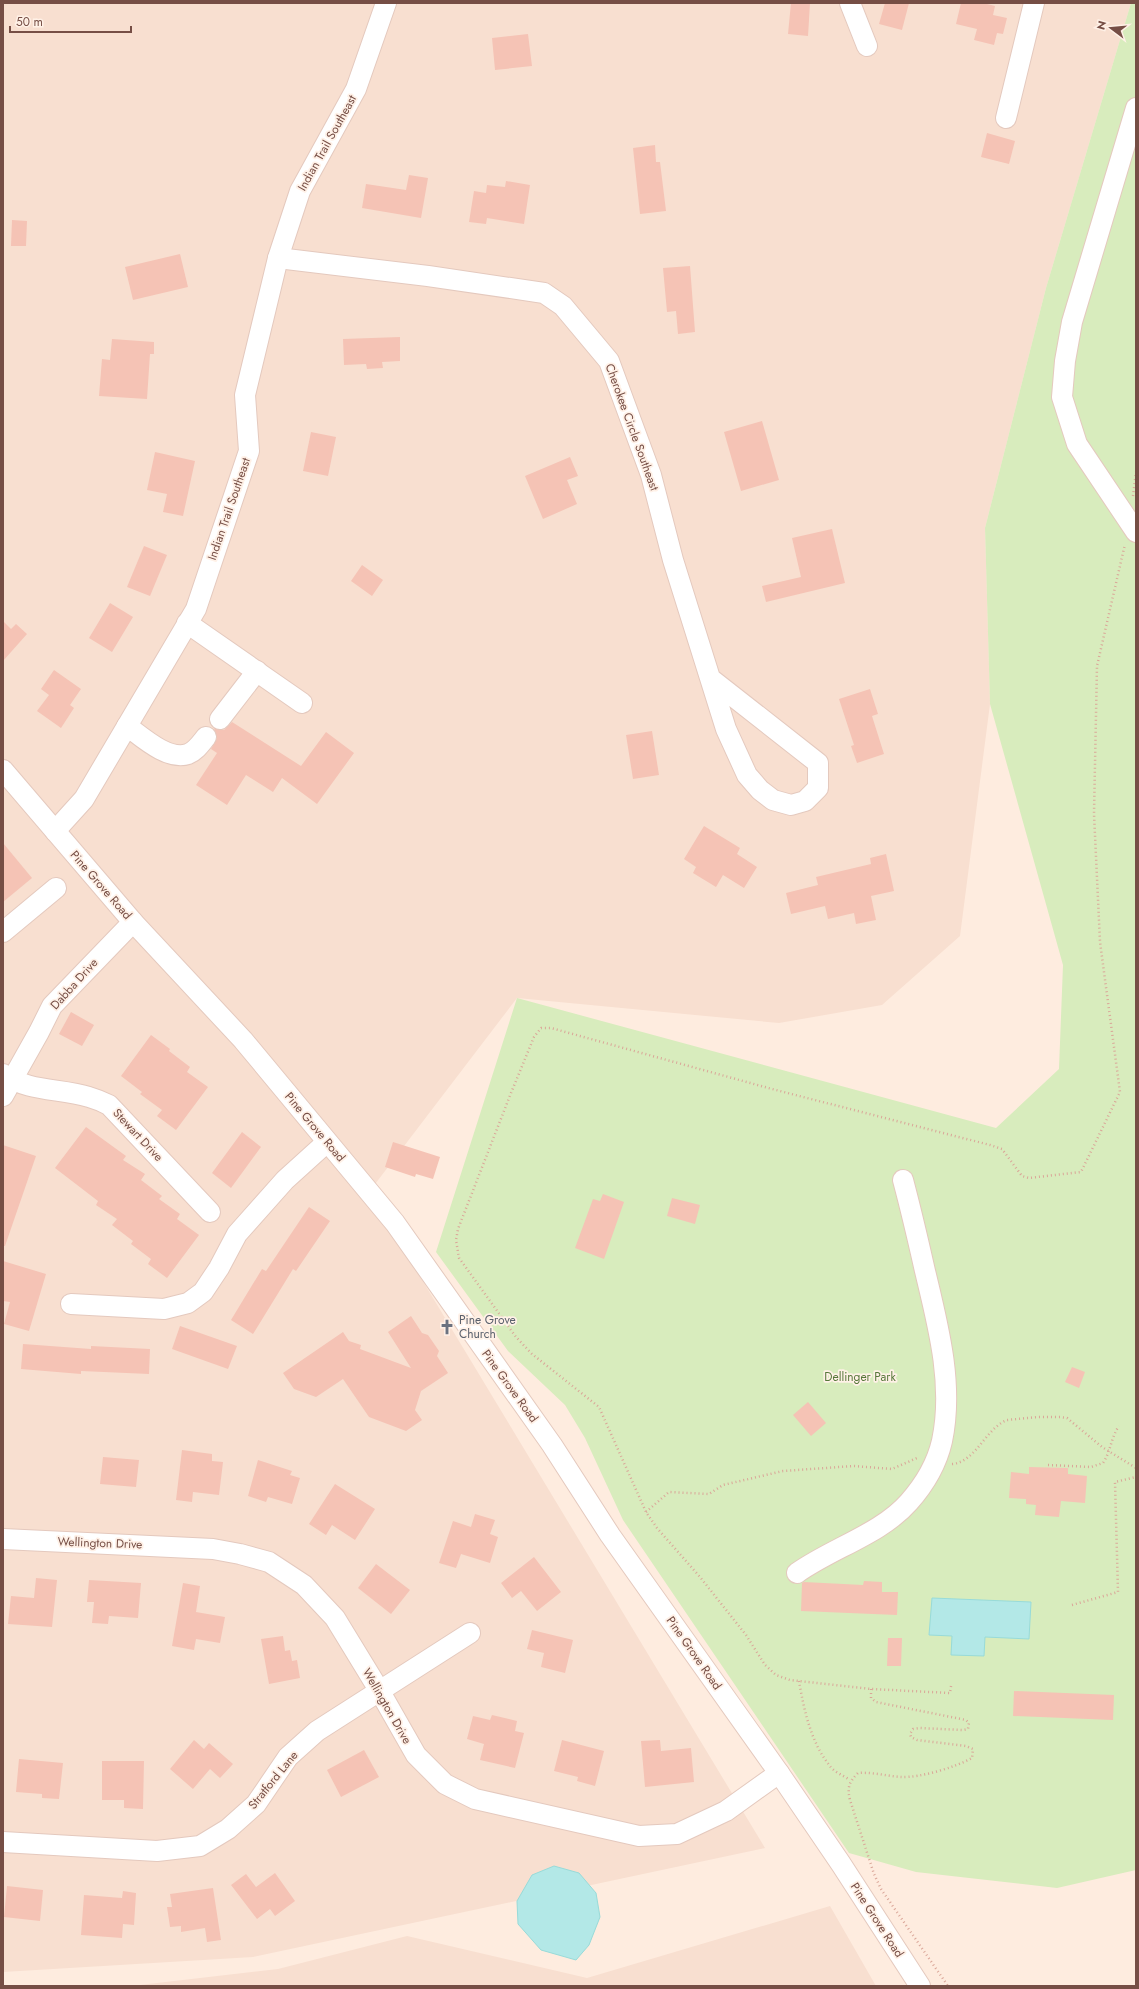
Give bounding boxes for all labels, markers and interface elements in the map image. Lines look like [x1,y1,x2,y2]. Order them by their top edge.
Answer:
scale bar [10,8,131,34]
north arrow [1091,8,1131,48]
text: 50 m [16,13,43,31]
text: N [1092,19,1110,32]
street label: Indian Trail Southeast [293,92,361,194]
street label: Cherokee Circle Southeast [601,361,663,493]
street label: Indian Trail Southeast [203,455,255,563]
street label: Pine Grove Road [66,847,136,923]
street label: Dabba Drive [46,954,102,1014]
street label: Pine Grove Road [280,1088,350,1166]
street label: Stewart Drive [109,1104,167,1166]
place label: Pine Grove Church [459,1311,516,1343]
church icon: Pine Grove Church [438,1318,456,1336]
street label: Pine Grove Road [477,1346,543,1426]
park label: Dellinger Park [824,1368,896,1386]
street label: Wellington Drive [57,1533,143,1553]
street label: Pine Grove Road [662,1613,726,1693]
street label: Wellington Drive [358,1665,416,1747]
street label: Stratford Lane [244,1747,302,1813]
street label: Pine Grove Road [846,1879,908,1961]

